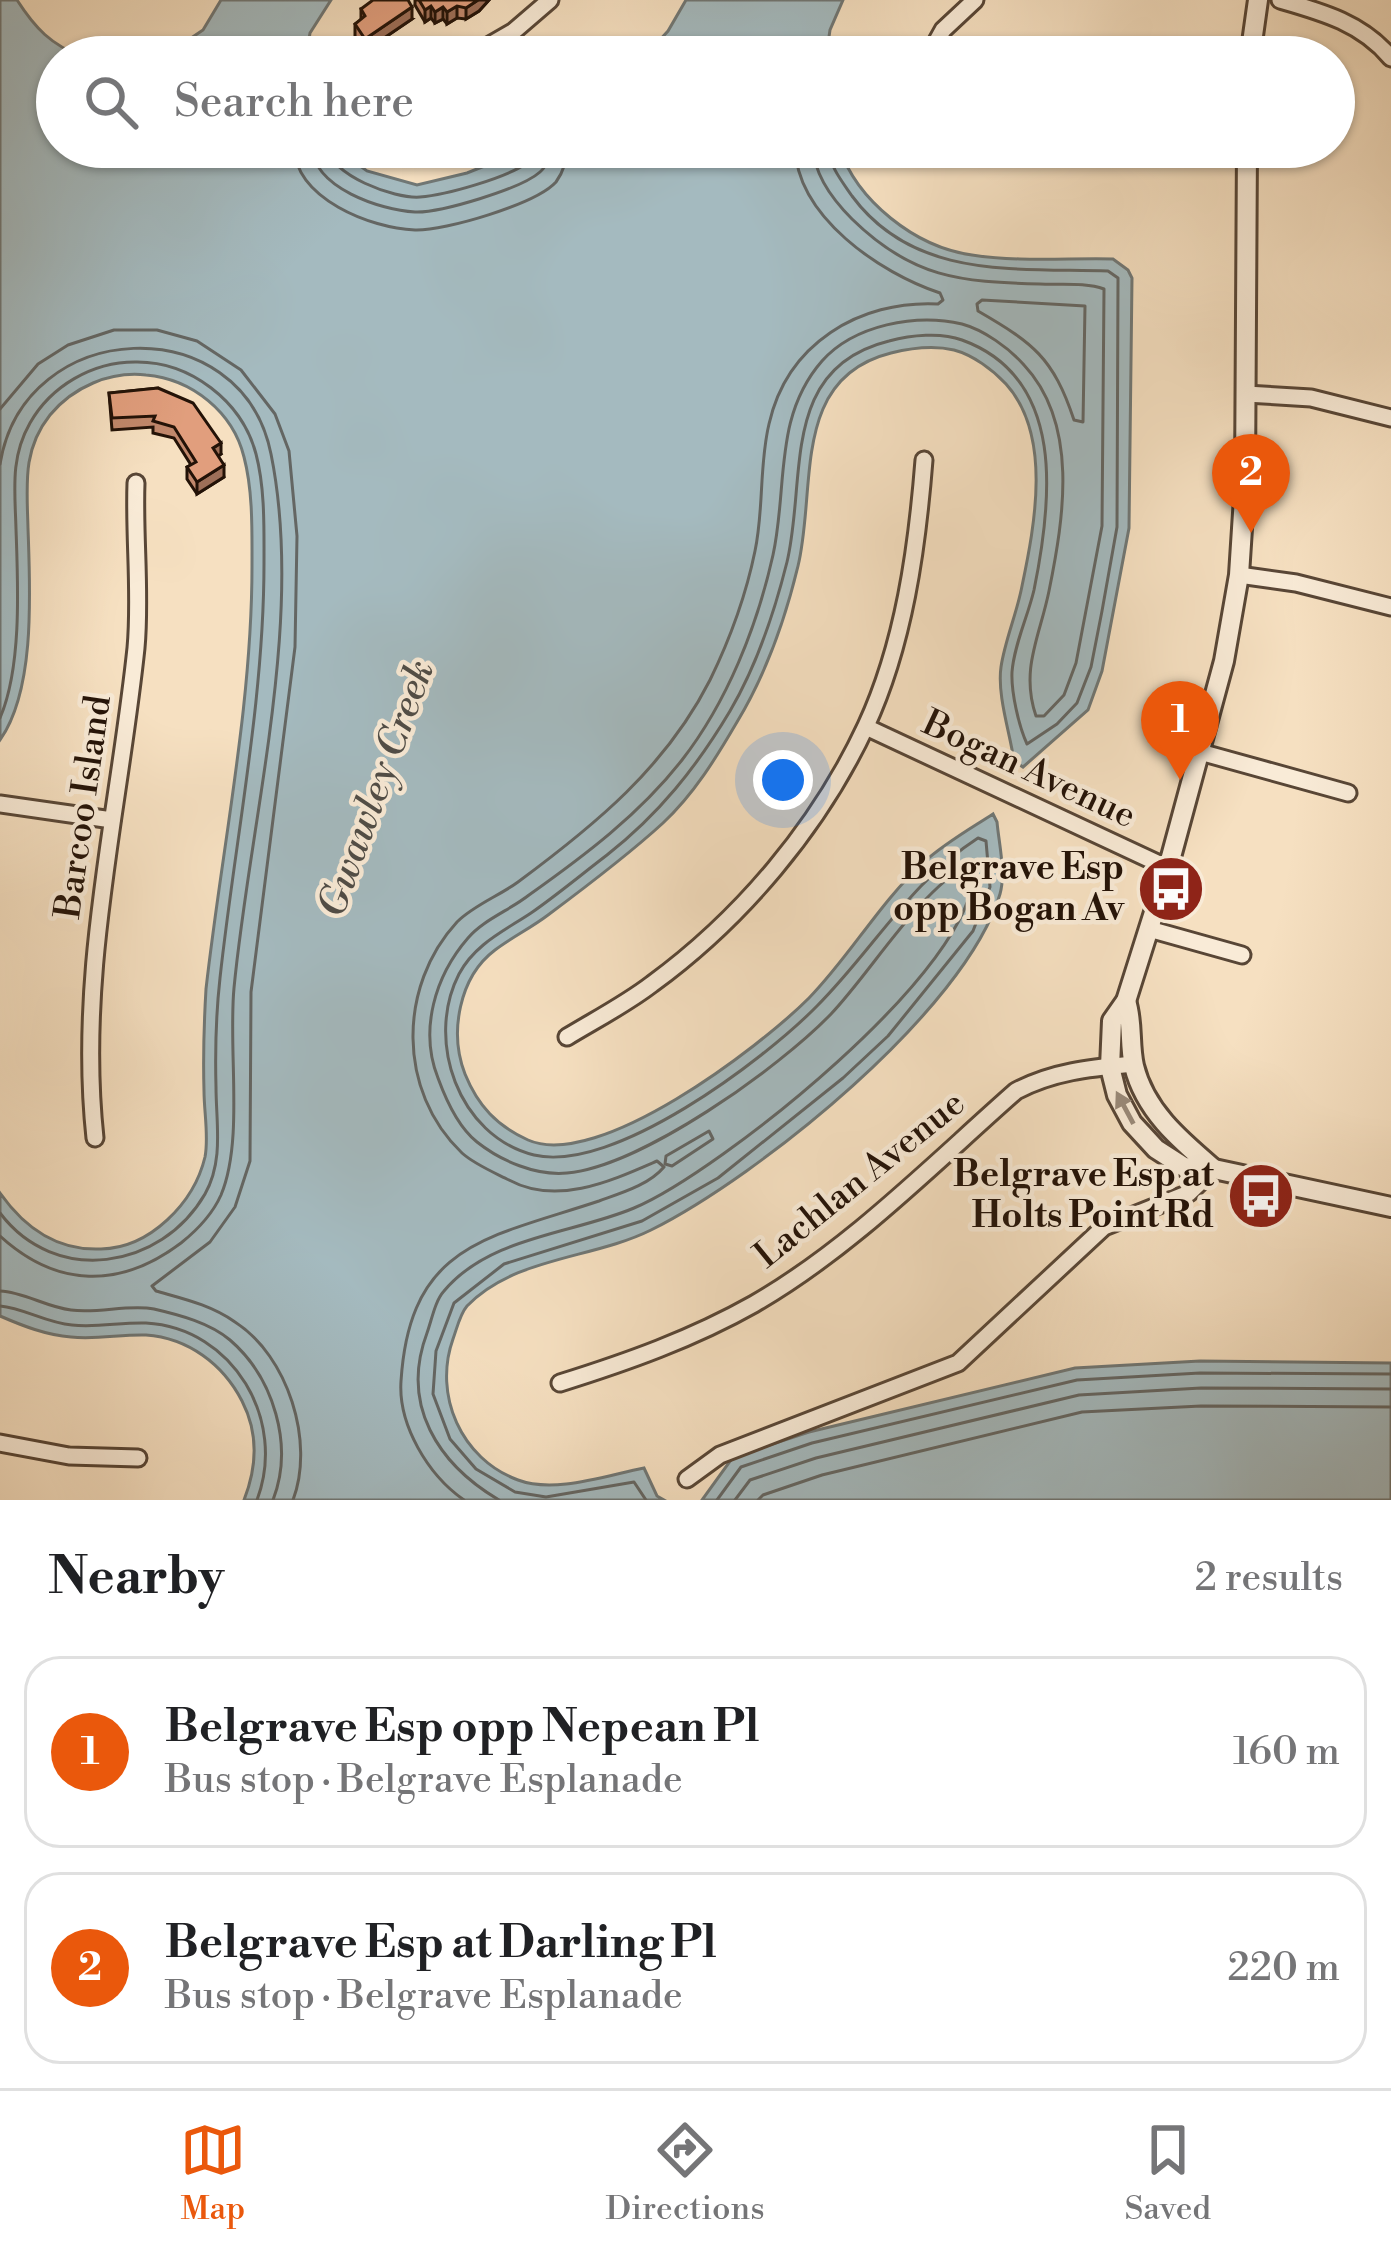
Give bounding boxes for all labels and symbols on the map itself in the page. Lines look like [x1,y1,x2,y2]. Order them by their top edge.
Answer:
pin: 2 [1212,434,1290,533]
water label: Gwawley Creek [308,654,446,924]
pin: 1 [1141,681,1219,780]
street label: Barcoo Island [46,692,122,922]
street label: Bogan Avenue [914,701,1143,839]
your location [753,750,813,810]
place label: Belgrave Esp opp Bogan Av [893,846,1125,932]
bus stop icon: Belgrave Esp opp Bogan Av [1136,854,1206,924]
street label: Lachlan Avenue [746,1081,974,1279]
one-way arrow [1116,1091,1136,1126]
place label: Belgrave Esp at Holts Point Rd [953,1153,1214,1239]
bus stop icon: Belgrave Esp at Holts Point Rd [1226,1161,1296,1231]

